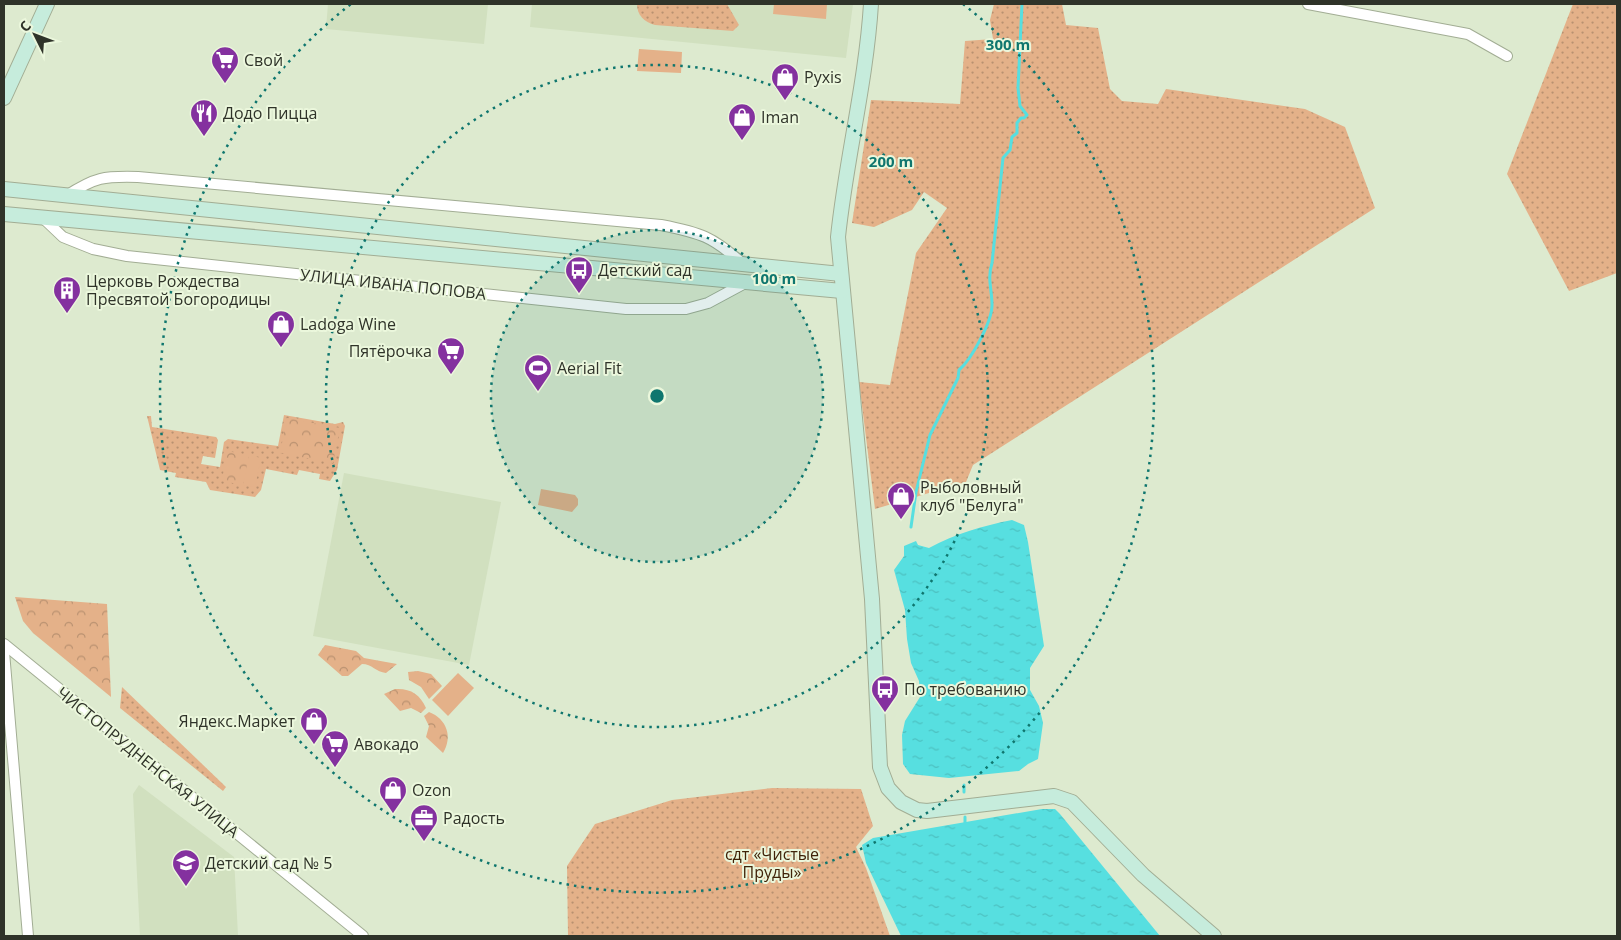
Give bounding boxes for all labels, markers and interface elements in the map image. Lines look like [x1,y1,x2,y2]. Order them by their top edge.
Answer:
north arrow [10,10,60,60]
text: С [15,16,35,36]
text: 300 m [986,34,1030,54]
supermarket icon: Свой [210,45,240,84]
place label: Свой [244,49,283,71]
shop icon: Pyxis [770,62,800,101]
place label: Pyxis [804,66,842,88]
restaurant icon: Додо Пицца [189,98,219,137]
place label: Додо Пицца [223,102,317,124]
shop icon: Iman [727,102,757,141]
place label: Iman [761,106,799,128]
text: 200 m [869,151,913,171]
bus stop icon: Детский сад [564,255,594,294]
place label: Детский сад [598,259,692,281]
street label: УЛИЦА ИВАНА ПОПОВА [299,263,488,305]
text: 100 m [752,268,796,288]
place label: Церковь Рождества Пресвятой Богородицы [86,270,271,310]
building icon: Церковь Рождества Пресвятой Богородицы [52,275,82,314]
shop icon: Ladoga Wine [266,309,296,348]
place label: Ladoga Wine [300,313,396,335]
supermarket icon: Пятёрочка [436,336,466,375]
place label: Пятёрочка [349,340,432,362]
sports icon: Aerial Fit [523,353,553,392]
place label: Aerial Fit [557,357,622,379]
centre of rings [648,387,666,405]
place label: Рыболовный клуб "Белуга" [920,476,1024,516]
shop icon: Рыболовный клуб "Белуга" [886,481,916,520]
bus stop icon: По требованию [870,674,900,713]
place label: По требованию [904,678,1027,700]
street label: ЧИСТОПРУДНЕНСКАЯ УЛИЦА [52,682,244,843]
shop icon: Яндекс.Маркет [299,706,329,745]
place label: Яндекс.Маркет [179,710,295,732]
supermarket icon: Авокадо [320,729,350,768]
place label: Авокадо [354,733,419,755]
shop icon: Ozon [378,775,408,814]
place label: Ozon [412,779,451,801]
office icon: Радость [409,803,439,842]
place label: Радость [443,807,505,829]
park label: сдт «Чистые Пруды» [725,843,819,883]
school or university icon: Детский сад № 5 [171,848,201,887]
place label: Детский сад № 5 [205,852,332,874]

